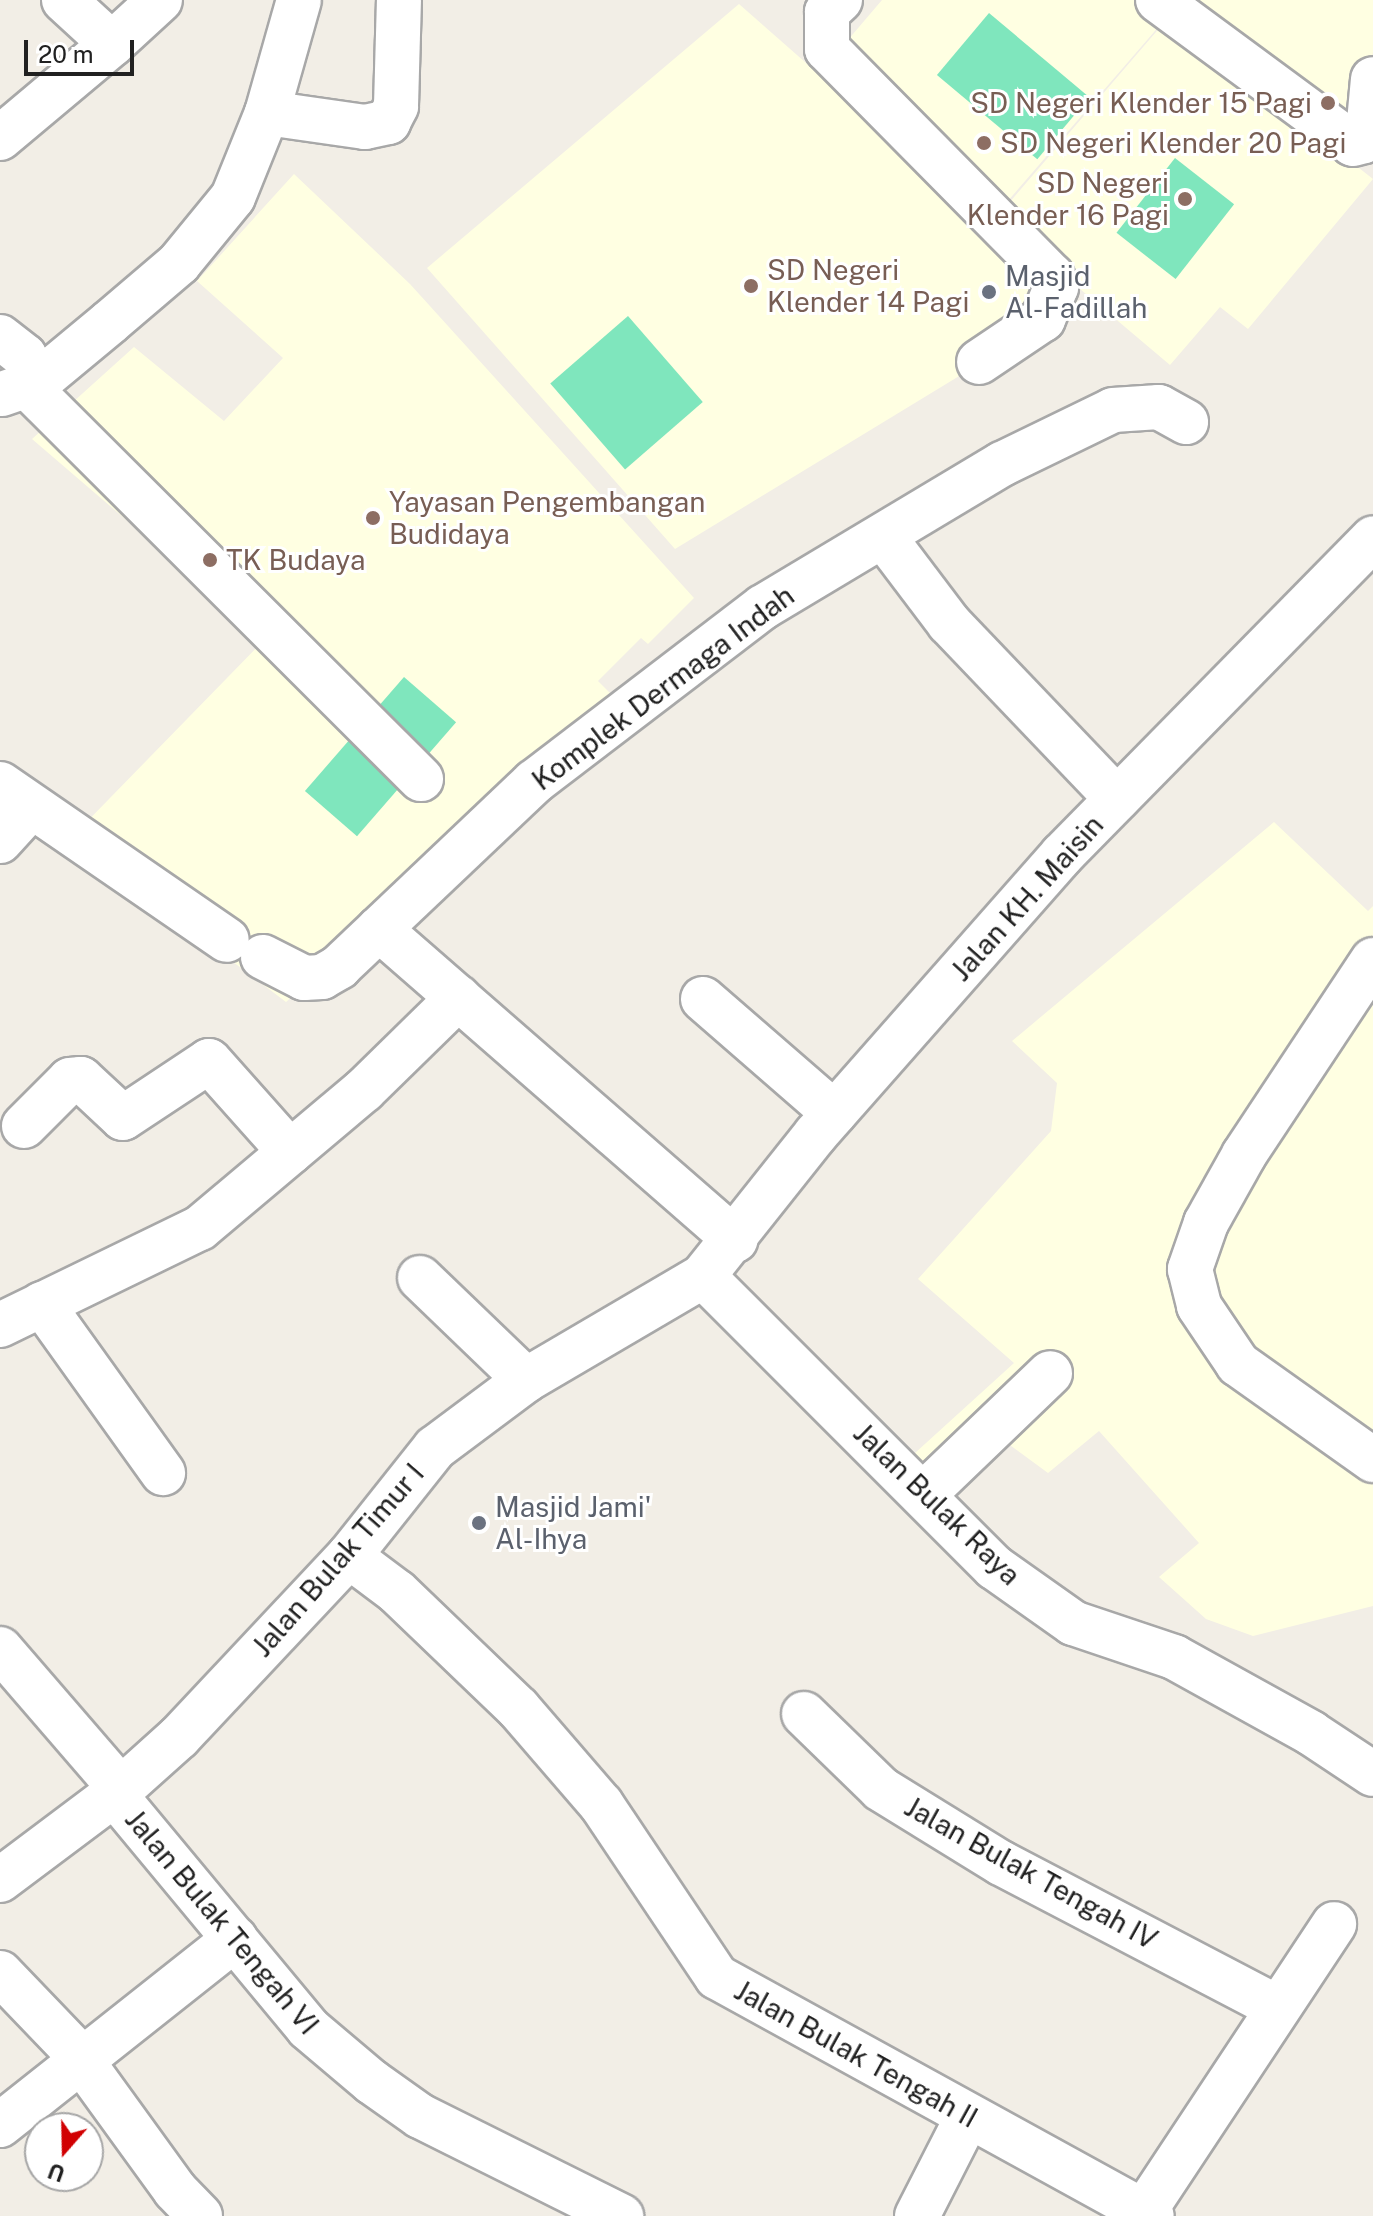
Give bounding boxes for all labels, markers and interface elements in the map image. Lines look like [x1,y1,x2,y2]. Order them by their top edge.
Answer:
scale bar [28,24,138,74]
text: 20 m [38,40,94,68]
place label: SD Negeri Klender 15 Pagi [970,86,1312,120]
marker: SD Negeri Klender 15 Pagi [1319,94,1337,112]
place label: SD Negeri Klender 20 Pagi [1000,126,1346,160]
marker: SD Negeri Klender 20 Pagi [975,134,993,152]
place label: SD Negeri Klender 16 Pagi [967,166,1169,232]
marker: SD Negeri Klender 16 Pagi [1176,190,1194,208]
place label: SD Negeri Klender 14 Pagi [767,253,969,319]
place label: Masjid Al-Fadillah [1005,259,1147,325]
marker: SD Negeri Klender 14 Pagi [742,277,760,295]
marker: Masjid Al-Fadillah [980,283,998,301]
place label: Yayasan Pengembangan Budidaya [389,485,705,551]
marker: Yayasan Pengembangan Budidaya [364,509,382,527]
place label: TK Budaya [226,543,365,577]
marker: TK Budaya [201,551,219,569]
street label: Komplek Dermaga Indah [526,579,800,797]
street label: Jalan KH. Maisin [944,808,1110,988]
street label: Jalan Bulak Raya [847,1416,1027,1592]
street label: Jalan Bulak Timur I [245,1457,431,1663]
place label: Masjid Jami' Al-Ihya [495,1490,651,1556]
marker: Masjid Jami' Al-Ihya [470,1514,488,1532]
street label: Jalan Bulak Tengah IV [899,1790,1163,1956]
street label: Jalan Bulak Tengah VI [118,1803,326,2041]
street label: Jalan Bulak Tengah II [729,1973,983,2135]
north arrow [24,2112,104,2192]
text: U [45,2158,68,2188]

